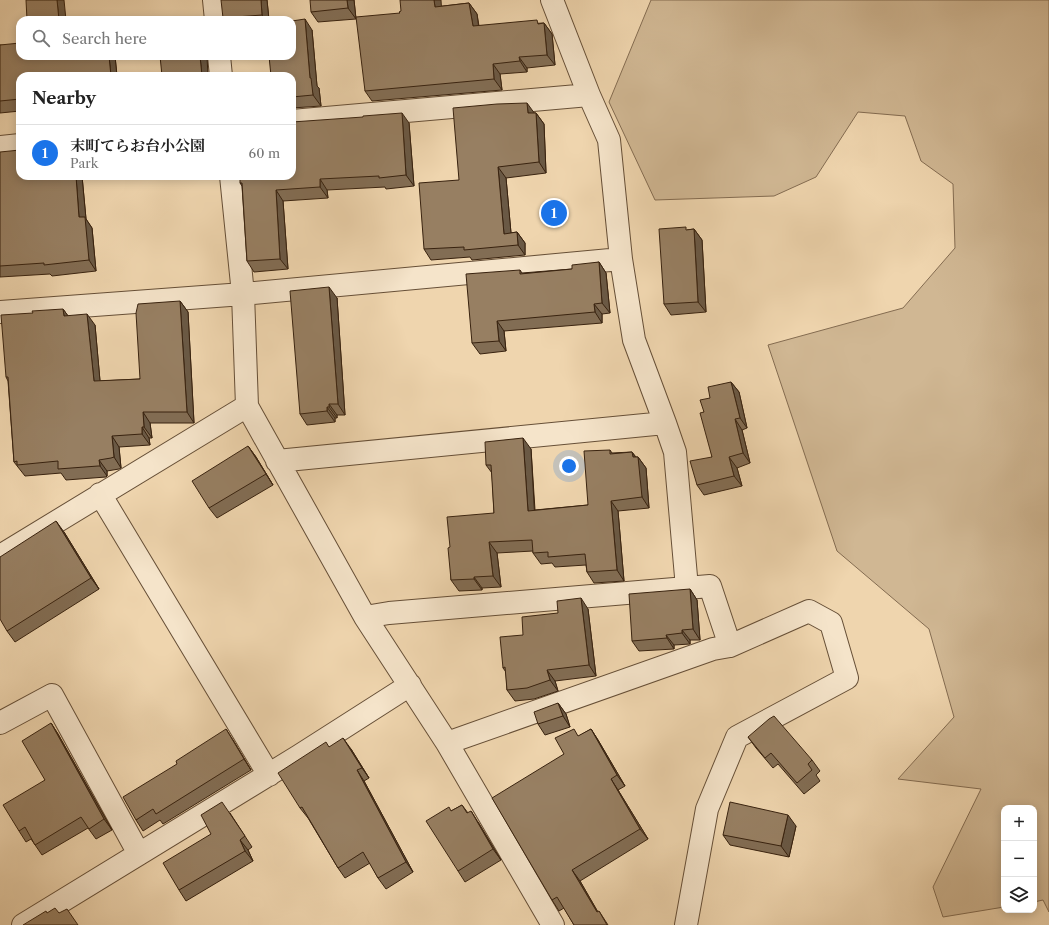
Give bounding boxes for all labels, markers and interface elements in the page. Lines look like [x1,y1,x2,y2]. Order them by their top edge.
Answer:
search box [16,16,296,60]
icon: search [30,27,52,49]
text: Search here [62,29,147,48]
text: Nearby [32,88,96,108]
text: 末町てらお台小公園 [70,136,205,155]
text: 1 [42,145,48,161]
text: 60 m [249,145,280,161]
text: Park [70,155,98,171]
pin: 1 [541,198,567,228]
your location [559,456,579,476]
map controls [1001,805,1037,913]
button: + [1001,805,1037,841]
button: − [1001,841,1037,877]
button: layers [1001,877,1037,913]

